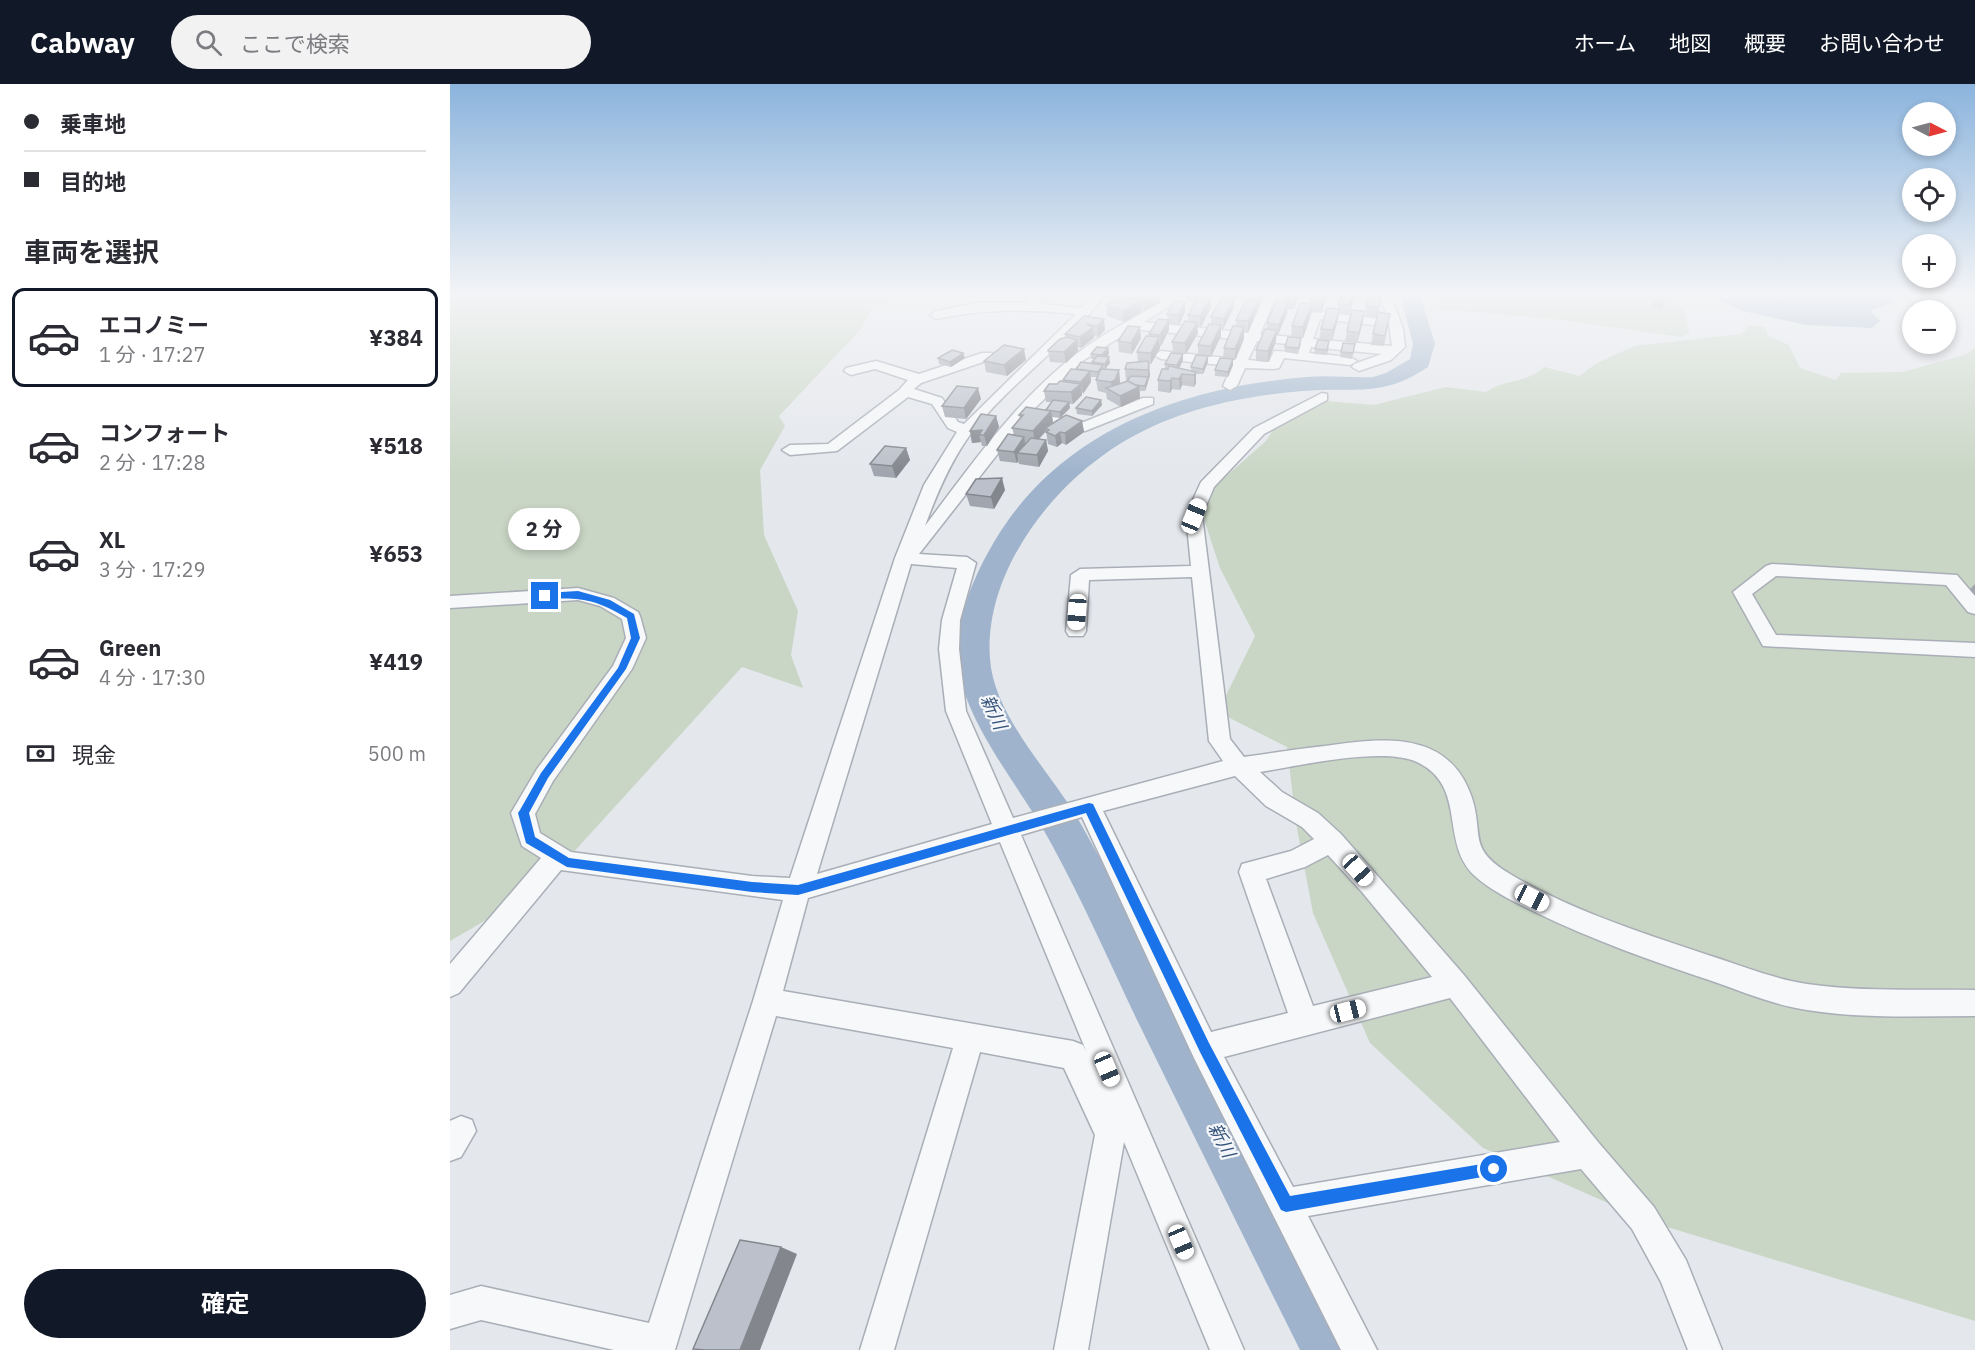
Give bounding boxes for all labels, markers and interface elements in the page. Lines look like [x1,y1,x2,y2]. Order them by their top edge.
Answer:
search box [171,15,591,69]
text: Cabway [30,24,135,61]
icon: search [192,26,225,59]
text: ここで検索 [240,29,350,58]
text: ホーム [1574,29,1636,57]
text: 地図 [1669,29,1711,57]
text: 概要 [1744,29,1786,57]
text: お問い合わせ [1819,29,1945,57]
north arrow [1902,102,1956,156]
map controls [1902,102,1956,354]
text: 乗車地 [60,109,126,138]
text: 目的地 [60,167,126,196]
button: locate [1902,168,1956,222]
text: 車両を選択 [24,234,159,269]
button: + [1902,234,1956,288]
button: − [1902,300,1956,354]
text: エコノミー [99,310,209,339]
icon: car [27,311,81,365]
text: ¥384 [369,323,423,352]
text: 1 分 · 17:27 [99,341,206,368]
text: コンフォート [99,418,230,447]
icon: car [27,419,81,473]
text: ¥518 [369,431,423,460]
text: 2 分 · 17:28 [99,449,206,476]
car [1179,496,1209,536]
callout: 2 分 [509,509,581,551]
text: 2 分 [526,515,562,542]
text: XL [99,525,125,554]
icon: car [27,527,81,581]
text: ¥653 [369,539,423,568]
text: 3 分 · 17:29 [99,556,206,583]
route end [531,582,558,609]
car [1067,593,1087,631]
text: Green [99,633,161,662]
icon: car [27,635,81,689]
text: ¥419 [369,647,423,676]
text: 4 分 · 17:30 [99,664,206,691]
water label: 新川 [976,691,1013,735]
icon: cash [24,737,57,770]
text: 現金 [72,740,116,769]
text: 500 m [368,740,426,767]
car [1339,851,1377,889]
car [1512,882,1552,914]
car [1328,998,1368,1024]
car [1092,1049,1122,1089]
water label: 新川 [1204,1119,1241,1163]
route start [1480,1155,1507,1182]
car [1166,1222,1196,1262]
button: 確定 [24,1269,426,1338]

